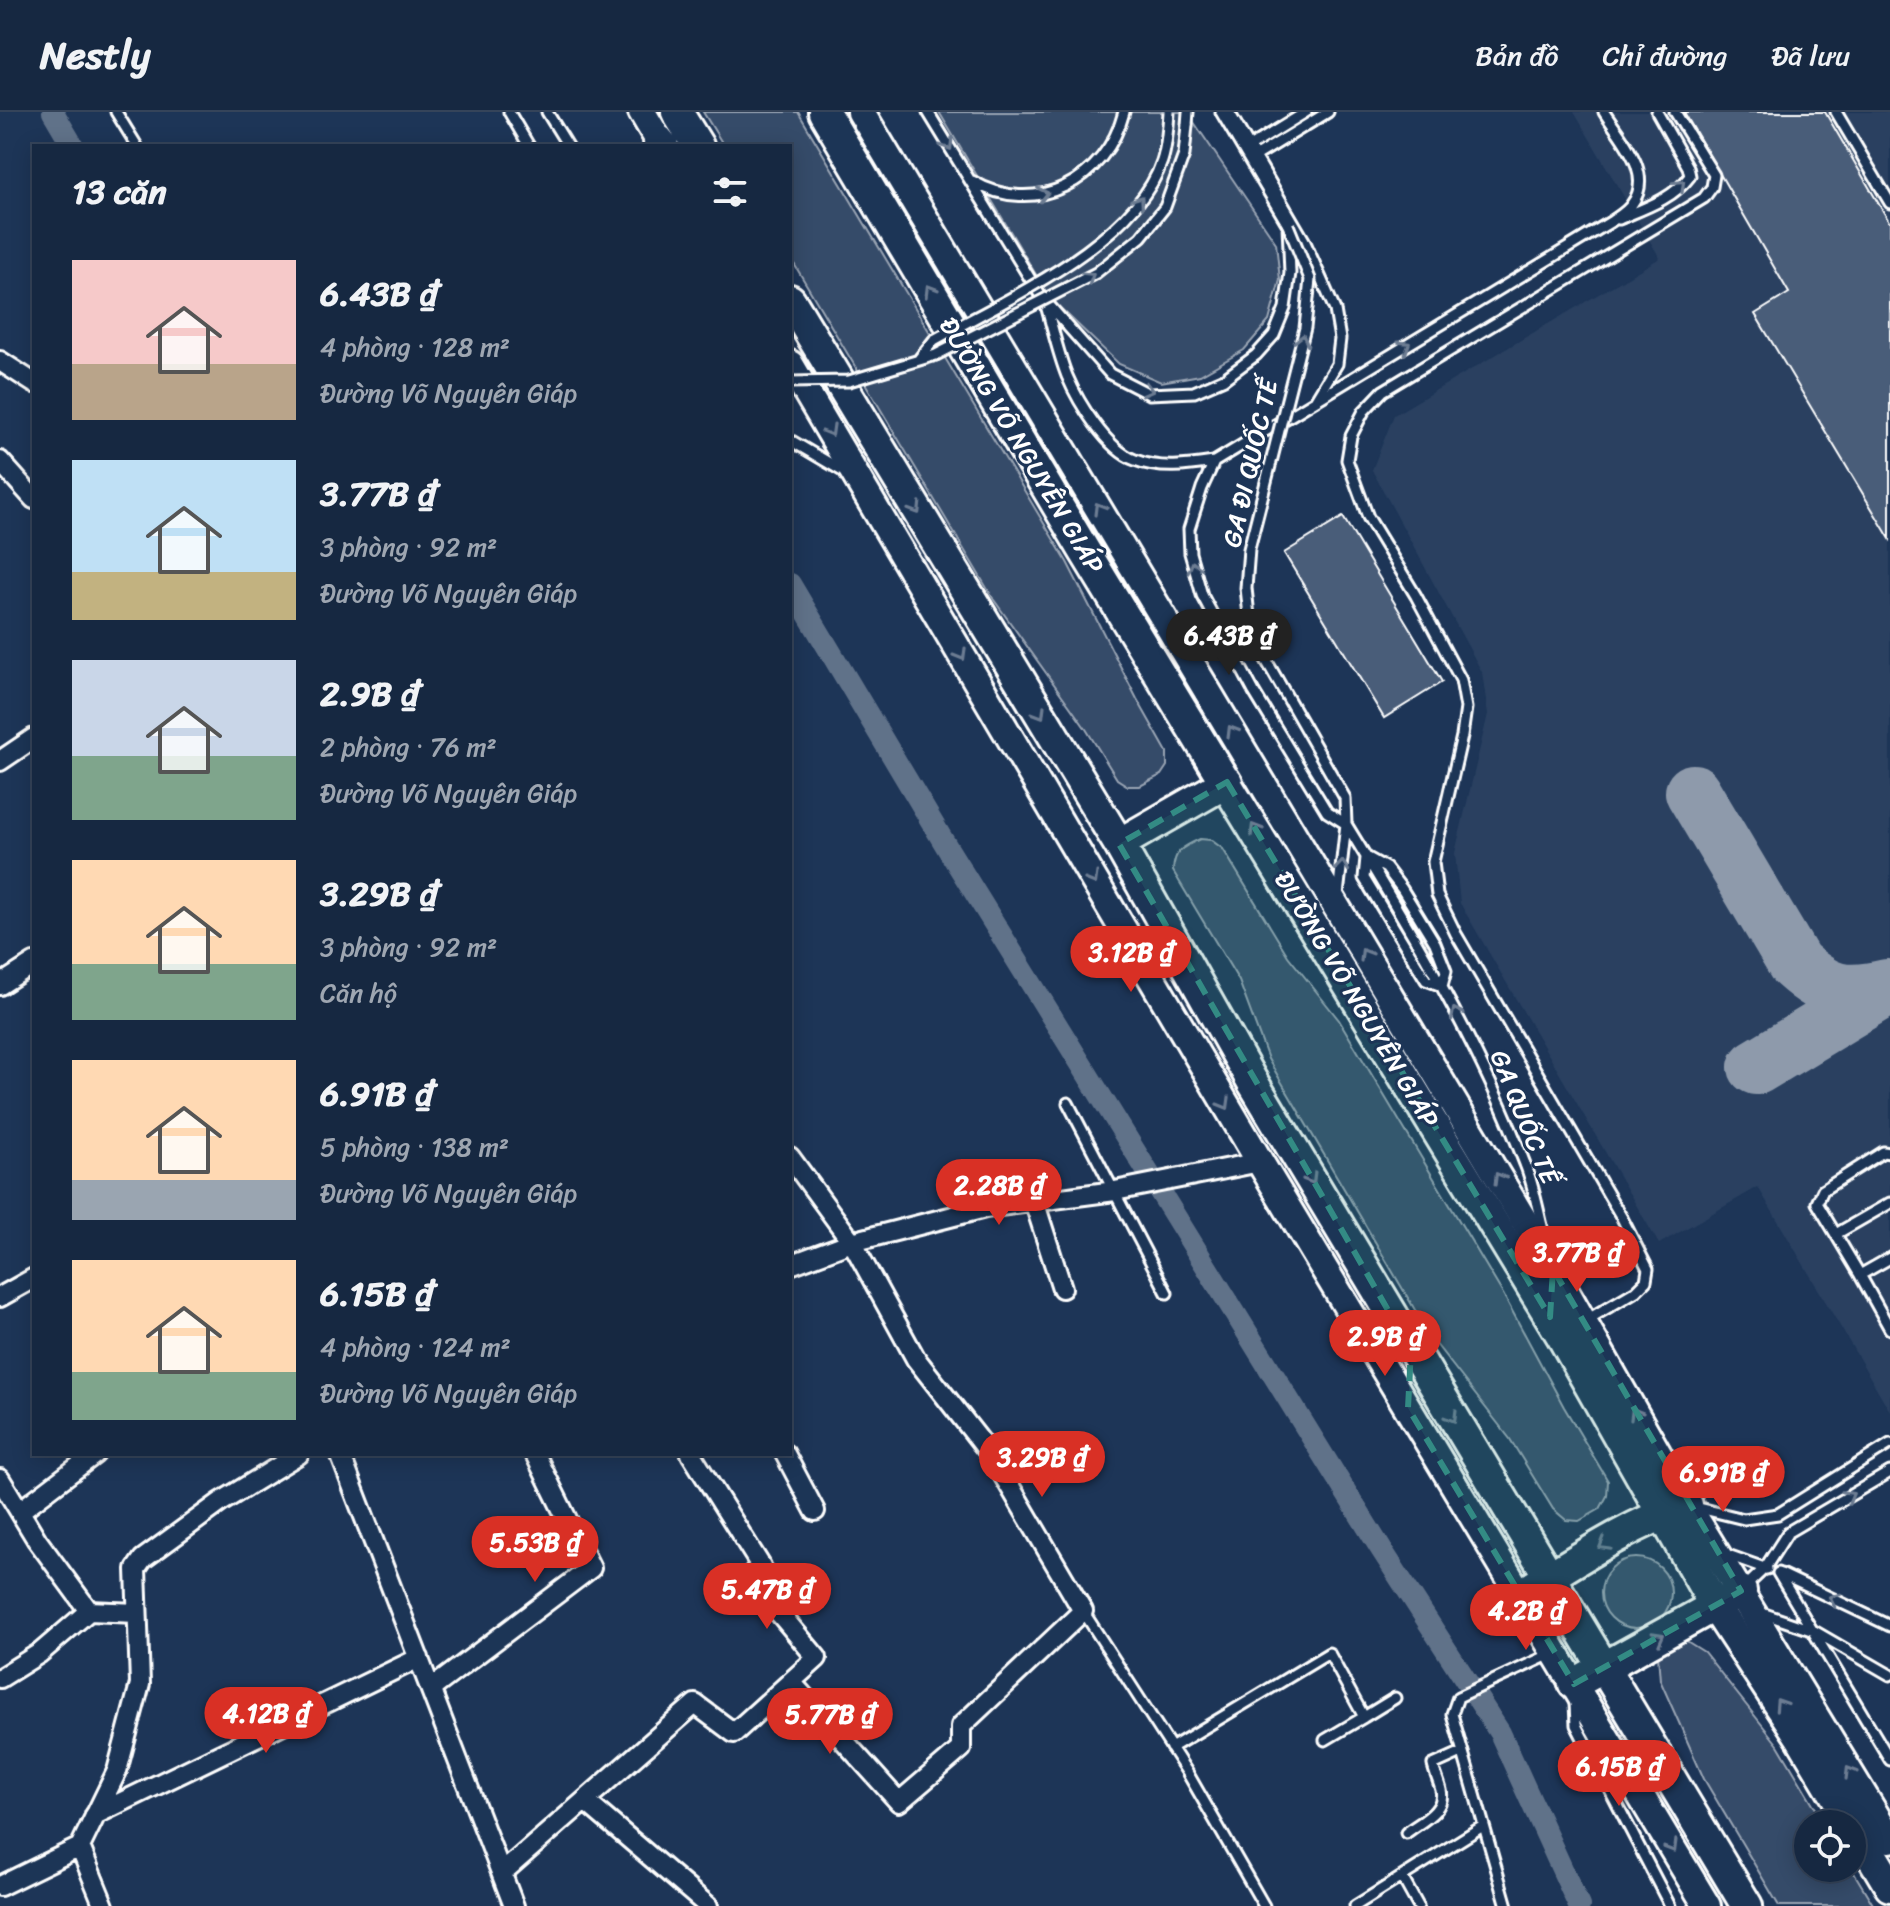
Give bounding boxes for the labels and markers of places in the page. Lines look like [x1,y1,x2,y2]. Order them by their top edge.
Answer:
pin: 6.43B ₫ [1155,609,1303,677]
pin: 3.12B ₫ [1057,926,1205,994]
pin: 2.28B ₫ [925,1159,1073,1227]
pin: 3.77B ₫ [1503,1226,1651,1294]
pin: 2.9B ₫ [1320,1310,1450,1378]
pin: 3.29B ₫ [968,1431,1116,1499]
pin: 6.91B ₫ [1649,1446,1797,1514]
pin: 5.53B ₫ [461,1516,609,1584]
pin: 5.47B ₫ [693,1563,841,1631]
pin: 4.2B ₫ [1461,1584,1591,1652]
pin: 4.12B ₫ [192,1687,340,1755]
pin: 5.77B ₫ [756,1688,904,1756]
pin: 6.15B ₫ [1545,1740,1693,1808]

